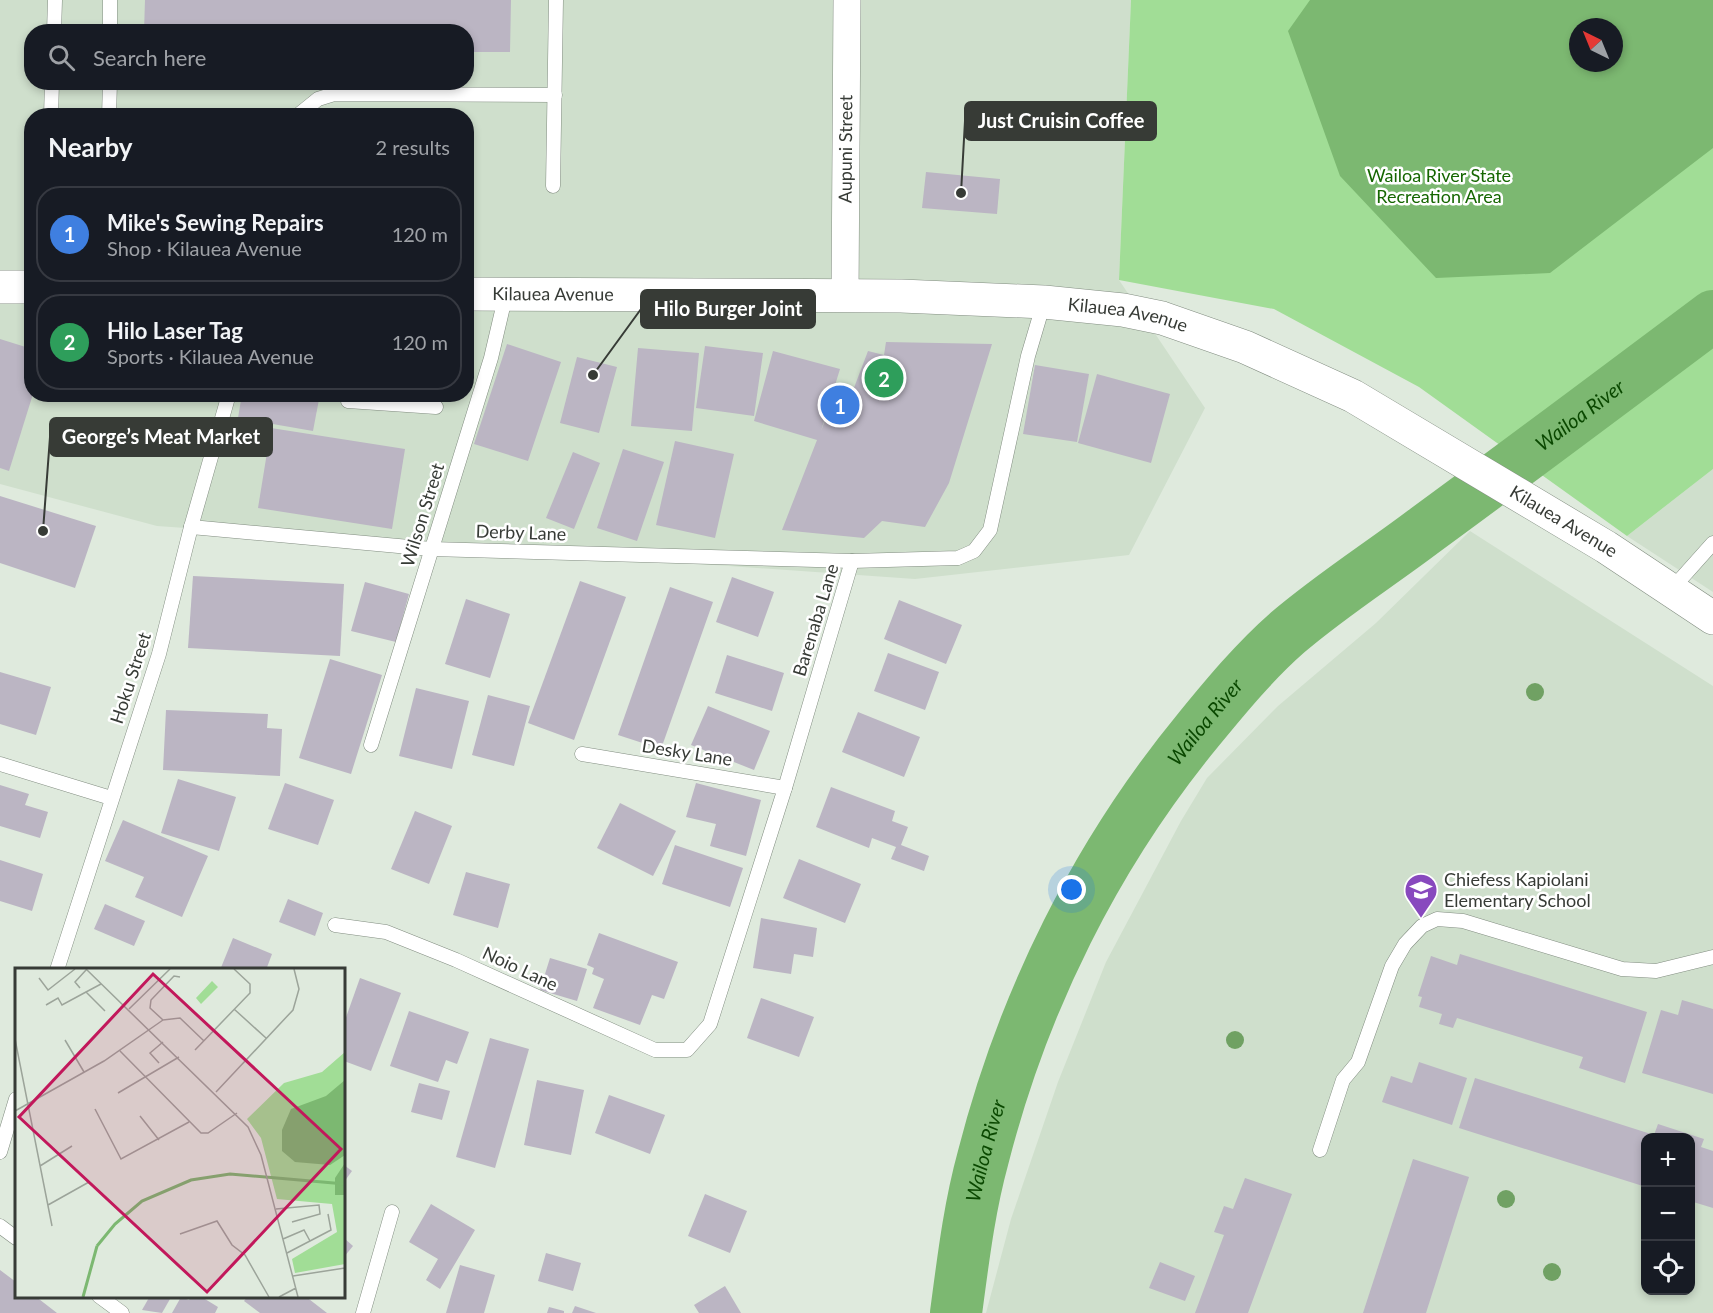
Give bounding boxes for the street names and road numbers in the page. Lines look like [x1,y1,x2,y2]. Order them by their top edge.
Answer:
street label: Aupuni Street [834,94,856,203]
street label: Kilauea Avenue [492,282,614,305]
street label: Kilauea Avenue [1067,292,1191,336]
street label: Wilson Street [396,460,448,569]
street label: Kilauea Avenue [1506,480,1622,562]
street label: Derby Lane [475,519,567,545]
street label: Barenaba Lane [787,561,843,679]
street label: Hoku Street [105,629,155,726]
street label: Desky Lane [640,734,734,770]
street label: Noio Lane [479,941,562,995]

